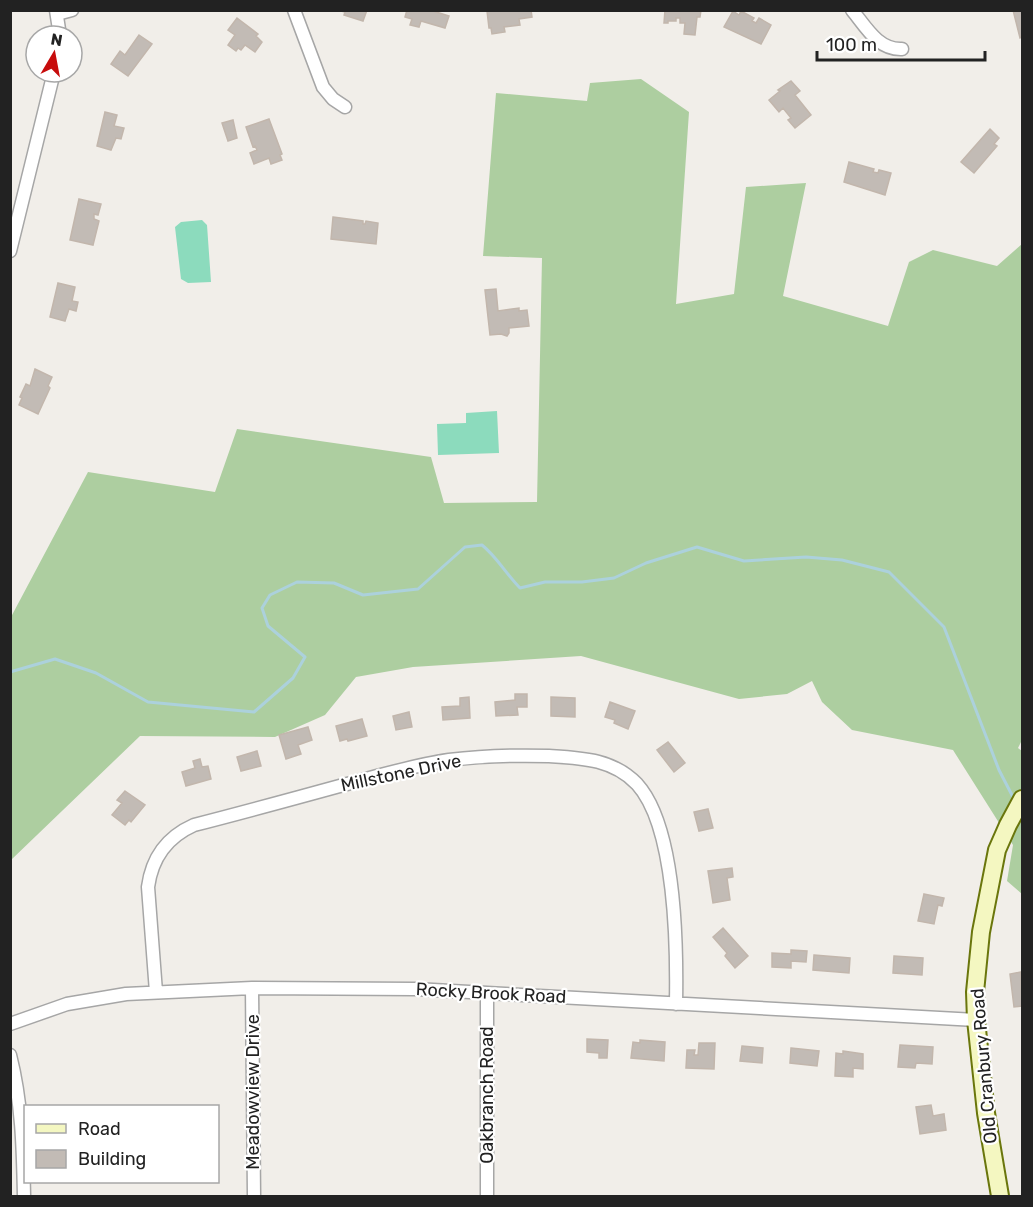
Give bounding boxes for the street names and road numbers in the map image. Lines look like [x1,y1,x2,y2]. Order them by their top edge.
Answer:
street label: Millstone Drive [339,749,463,797]
street label: Rocky Brook Road [415,978,567,1008]
street label: Old Cranbury Road [966,987,1002,1145]
street label: Meadowview Drive [242,1014,264,1170]
street label: Oakbranch Road [476,1026,498,1164]

